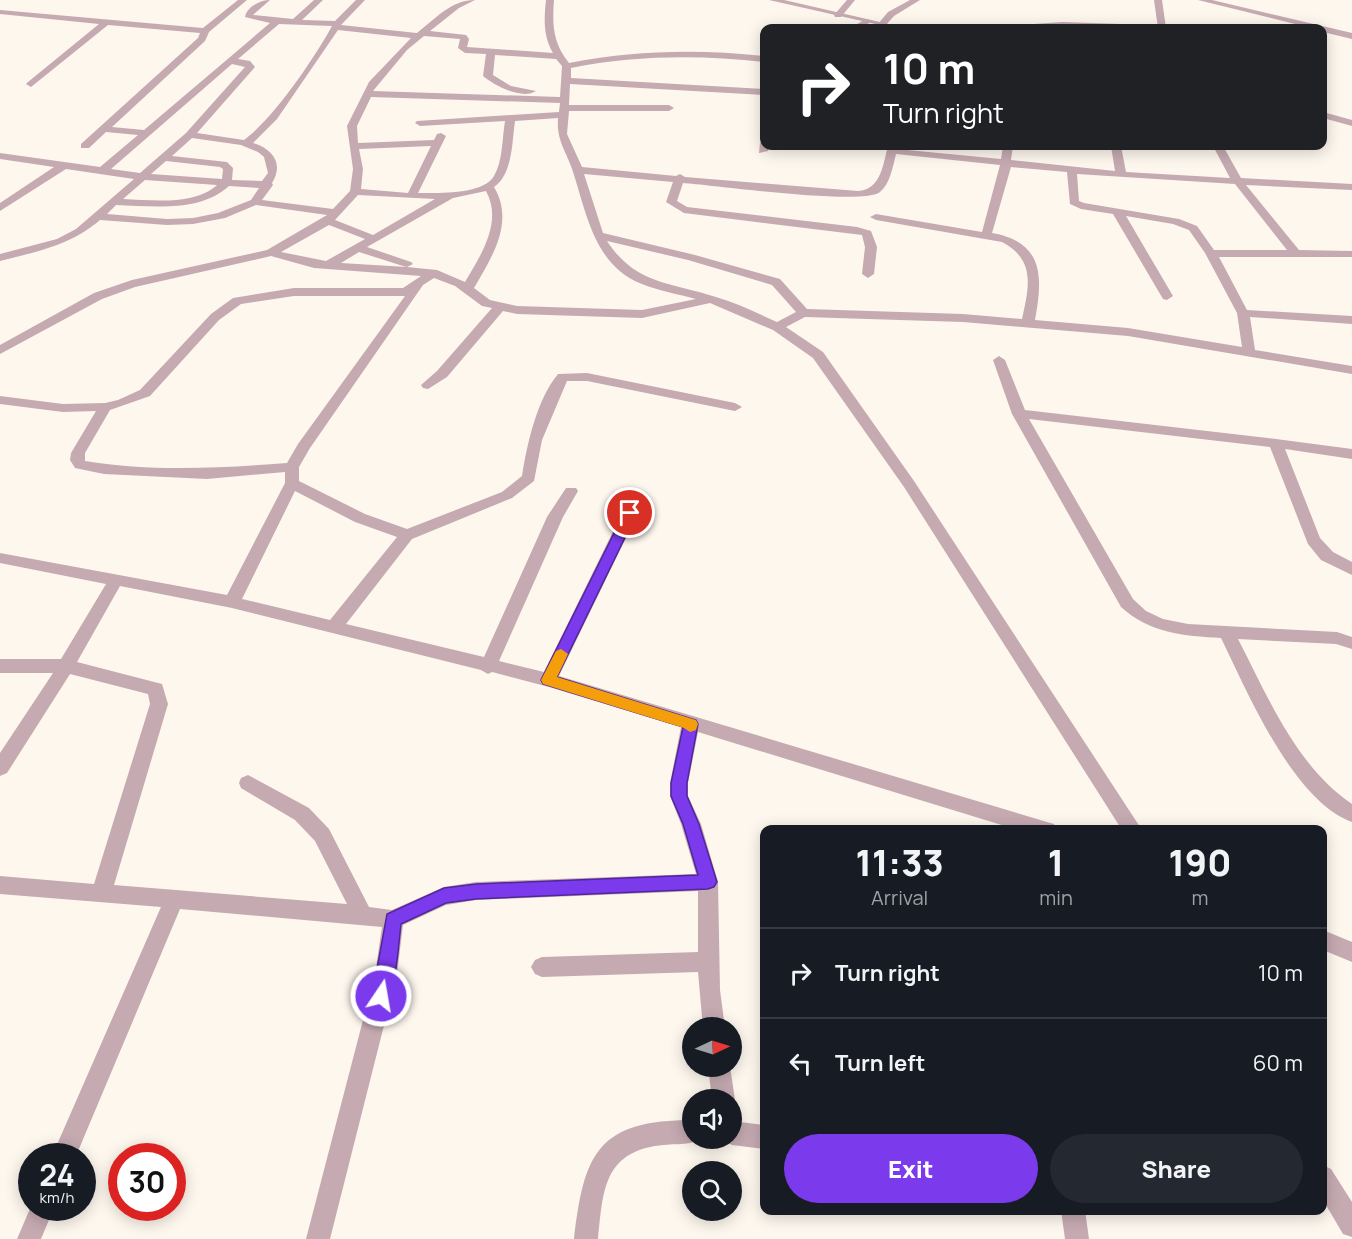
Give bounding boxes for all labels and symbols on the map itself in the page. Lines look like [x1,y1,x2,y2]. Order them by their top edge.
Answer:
pin [604,487,655,538]
position arrow [349,964,413,1028]
north arrow [682,1017,742,1077]
speed limit sign: 30 [108,1143,186,1221]

